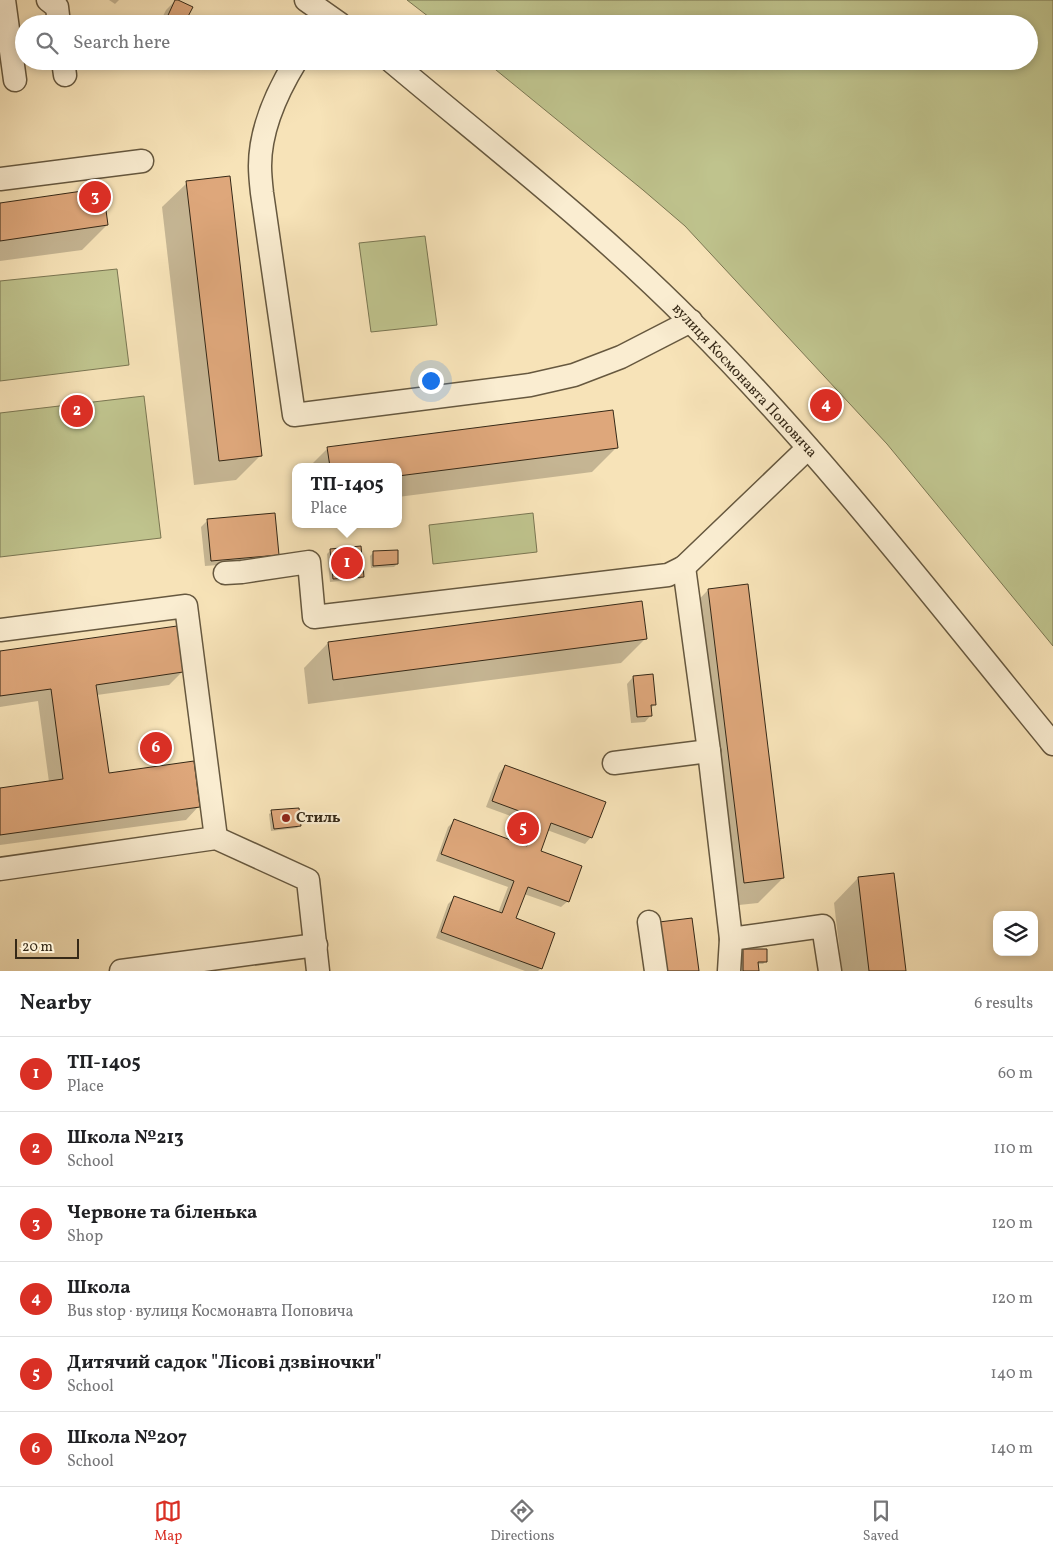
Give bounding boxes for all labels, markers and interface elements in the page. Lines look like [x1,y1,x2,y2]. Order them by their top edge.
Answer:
search box [15,15,1038,70]
icon: search [33,29,61,57]
text: Search here [73,30,170,56]
pin: 3 [79,178,111,216]
street label: вулиця Космонавта Поповича [667,299,821,463]
your location [418,368,444,394]
pin: 4 [810,386,842,424]
pin: 2 [61,392,93,430]
popup [292,463,402,528]
text: ТП-1405 [310,472,384,498]
text: Place [310,498,347,520]
pin: 1 [331,544,363,582]
pin: 6 [140,729,172,767]
place label: Стиль [296,808,341,829]
pin: 5 [507,809,539,847]
marker: Стиль [280,812,292,824]
map controls [993,911,1038,956]
button: layers [993,911,1038,956]
scale bar [15,936,79,959]
text: 20 m [22,938,53,957]
text: Nearby [20,989,91,1018]
text: 6 results [974,993,1033,1015]
text: ТП-1405 [67,1050,141,1076]
text: 1 [33,1063,39,1085]
text: 60 m [998,1063,1033,1085]
text: Place [67,1076,104,1098]
text: Школа №213 [67,1125,184,1151]
text: 2 [32,1138,40,1160]
text: 110 m [994,1138,1033,1160]
text: School [67,1151,114,1173]
text: Червоне та біленька [67,1200,257,1226]
text: 3 [32,1213,40,1235]
text: 120 m [991,1213,1033,1235]
text: Shop [67,1226,103,1248]
text: Школа [67,1275,131,1301]
text: 4 [31,1288,41,1310]
text: 120 m [991,1288,1033,1310]
text: Bus stop · вулиця Космонавта Поповича [67,1301,354,1323]
text: Дитячий садок "Лісові дзвіночки" [67,1350,382,1376]
text: 5 [32,1363,40,1385]
text: 140 m [991,1363,1033,1385]
text: School [67,1376,114,1398]
text: Школа №207 [67,1425,187,1451]
text: 6 [32,1438,40,1460]
text: 140 m [991,1438,1033,1460]
text: School [67,1451,114,1473]
tab: Map [154,1497,182,1546]
tab: Directions [490,1497,555,1546]
tab: Saved [863,1497,899,1546]

